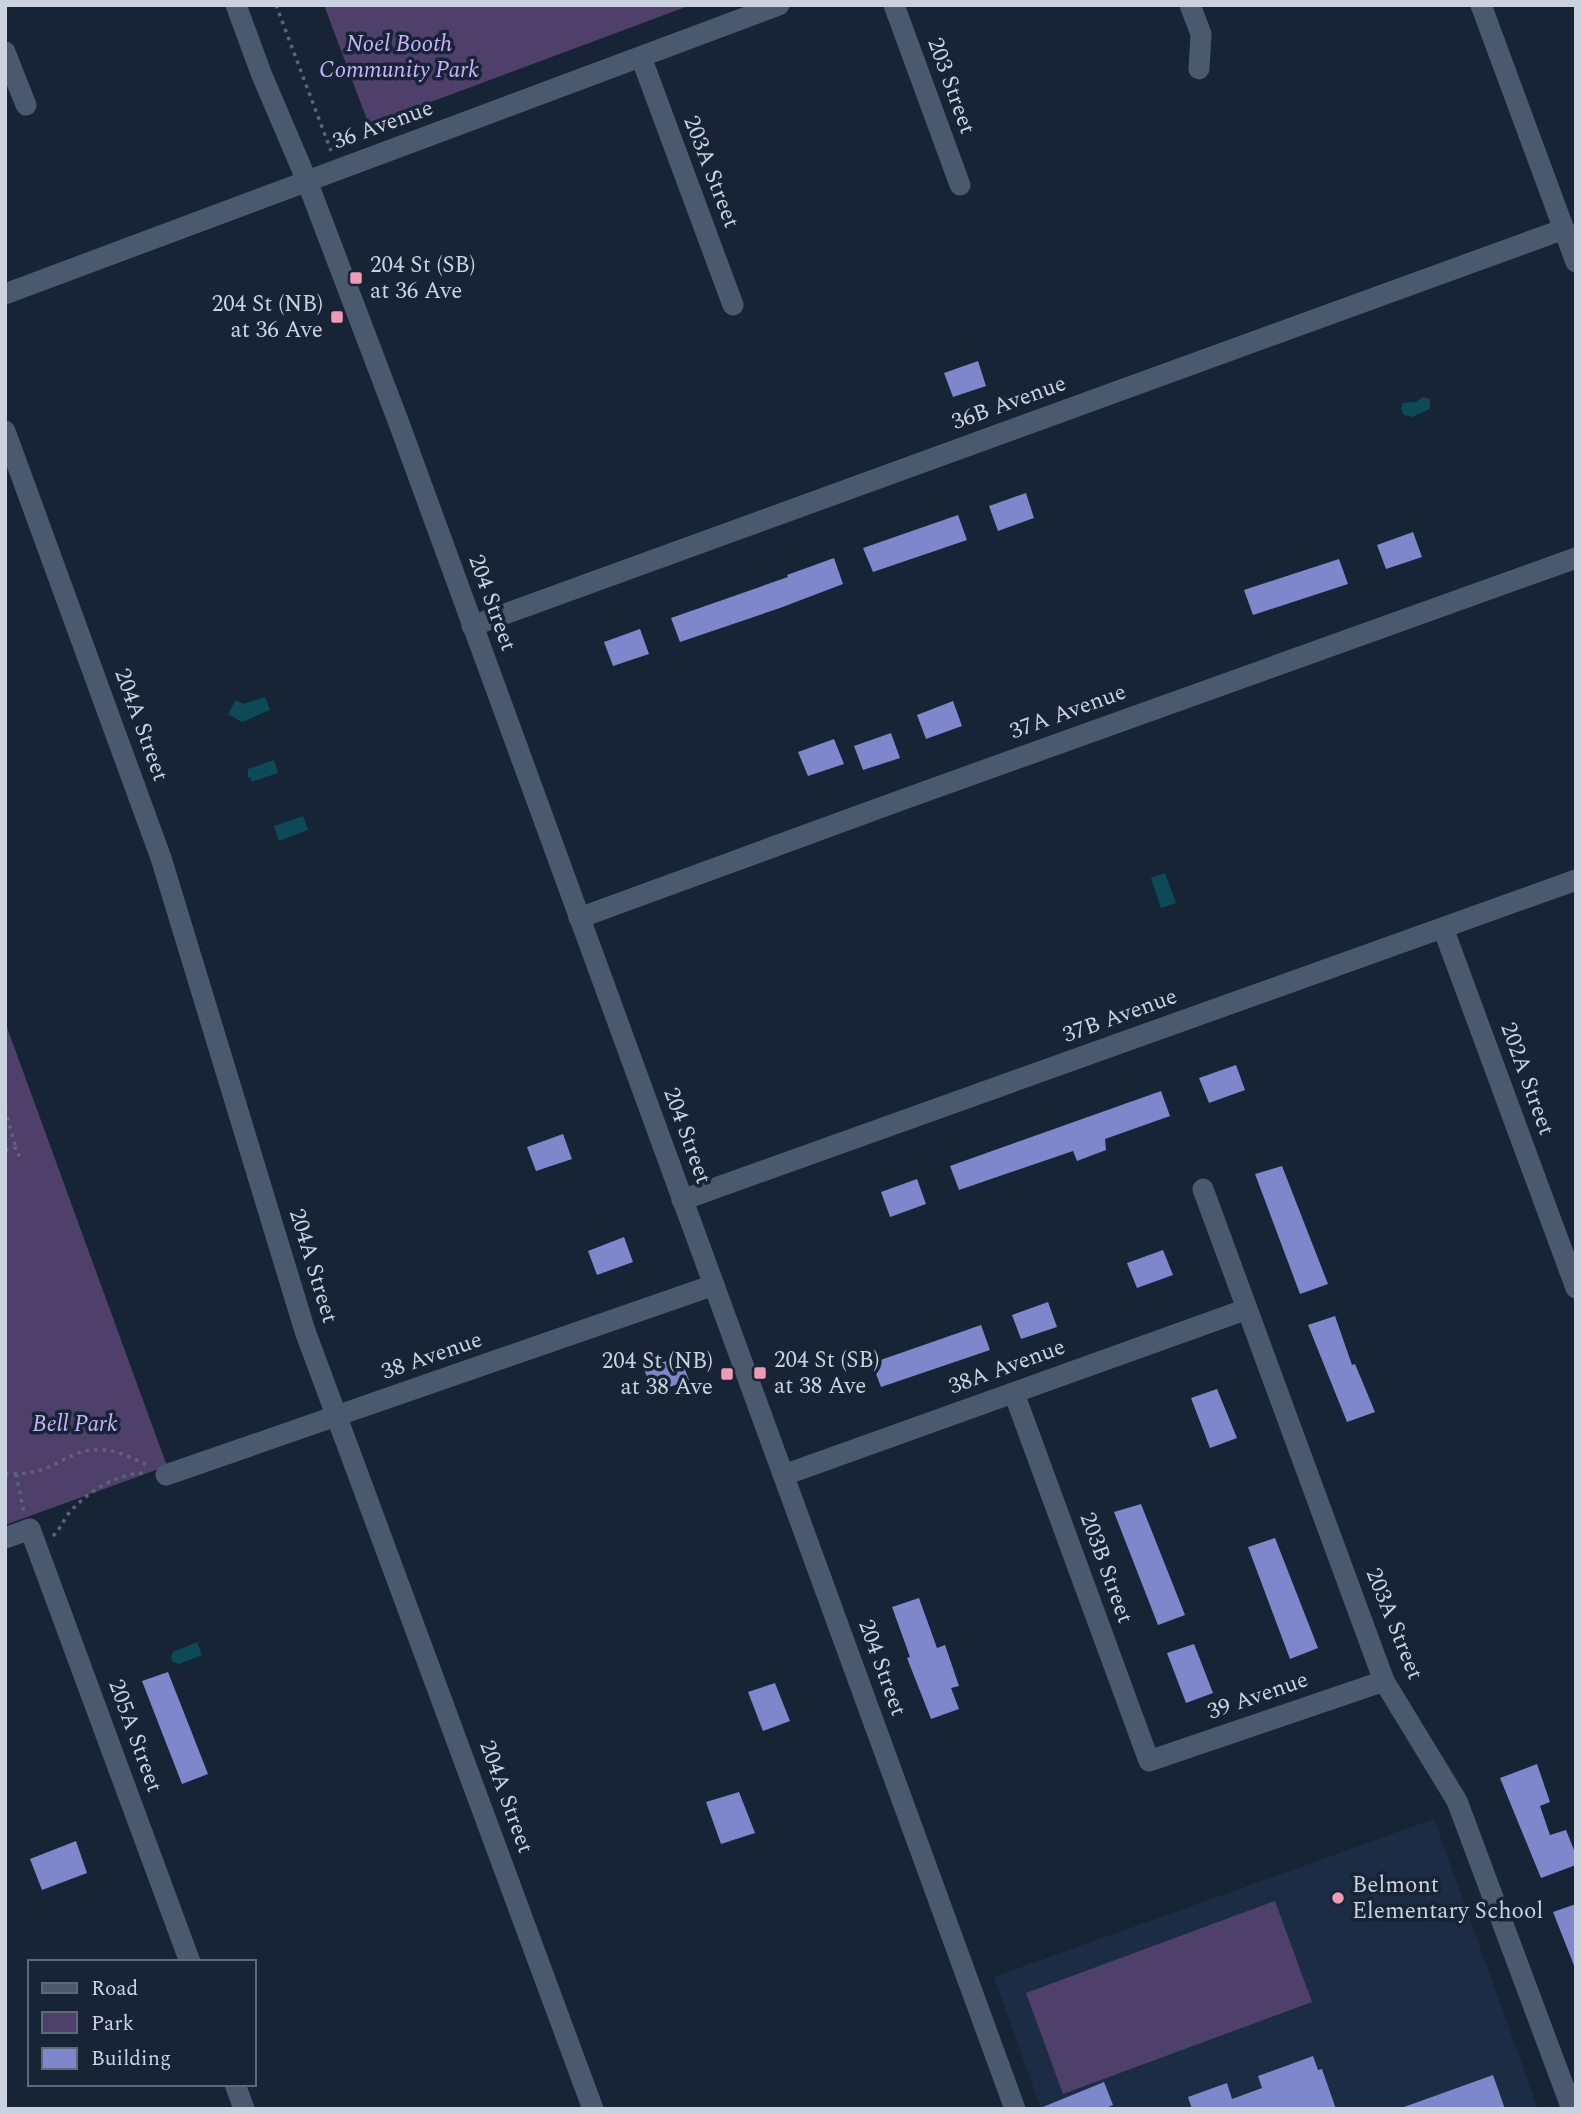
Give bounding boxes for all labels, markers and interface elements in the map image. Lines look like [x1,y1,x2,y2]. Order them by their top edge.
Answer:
park label: Noel Booth Community Park [319,27,479,88]
street label: 203 Street [917,33,985,139]
street label: 36 Avenue [328,91,438,159]
street label: 203A Street [674,111,748,233]
place label: 204 St (SB) at 36 Ave [370,248,475,309]
marker: 204 St (SB) at 36 Ave [348,270,364,286]
place label: 204 St (NB) at 36 Ave [212,287,323,348]
marker: 204 St (NB) at 36 Ave [329,309,345,325]
street label: 36B Avenue [947,366,1071,440]
street label: 204 Street [458,550,526,656]
street label: 204A Street [104,664,178,786]
street label: 37A Avenue [1005,675,1131,749]
street label: 37B Avenue [1058,979,1182,1053]
street label: 202A Street [1490,1018,1564,1140]
street label: 204 Street [653,1083,721,1189]
street label: 204A Street [279,1205,347,1327]
street label: 38 Avenue [377,1322,487,1390]
street label: 38A Avenue [944,1330,1070,1404]
place label: 204 St (SB) at 38 Ave [774,1343,879,1404]
place label: 204 St (NB) at 38 Ave [602,1344,713,1405]
marker: 204 St (SB) at 38 Ave [752,1365,768,1381]
marker: 204 St (NB) at 38 Ave [719,1366,735,1382]
park label: Bell Park [32,1407,118,1442]
street label: 203B Street [1070,1508,1142,1628]
street label: 203A Street [1356,1563,1432,1685]
street label: 204 Street [848,1615,916,1721]
street label: 39 Avenue [1203,1662,1313,1730]
street label: 205A Street [98,1675,172,1797]
street label: 204A Street [469,1736,543,1858]
place label: Belmont Elementary School [1352,1868,1543,1929]
marker: Belmont Elementary School [1330,1890,1346,1906]
legend [28,1960,256,2086]
text: Road [91,1973,138,2005]
text: Park [91,2008,135,2040]
text: Building [91,2043,171,2075]

